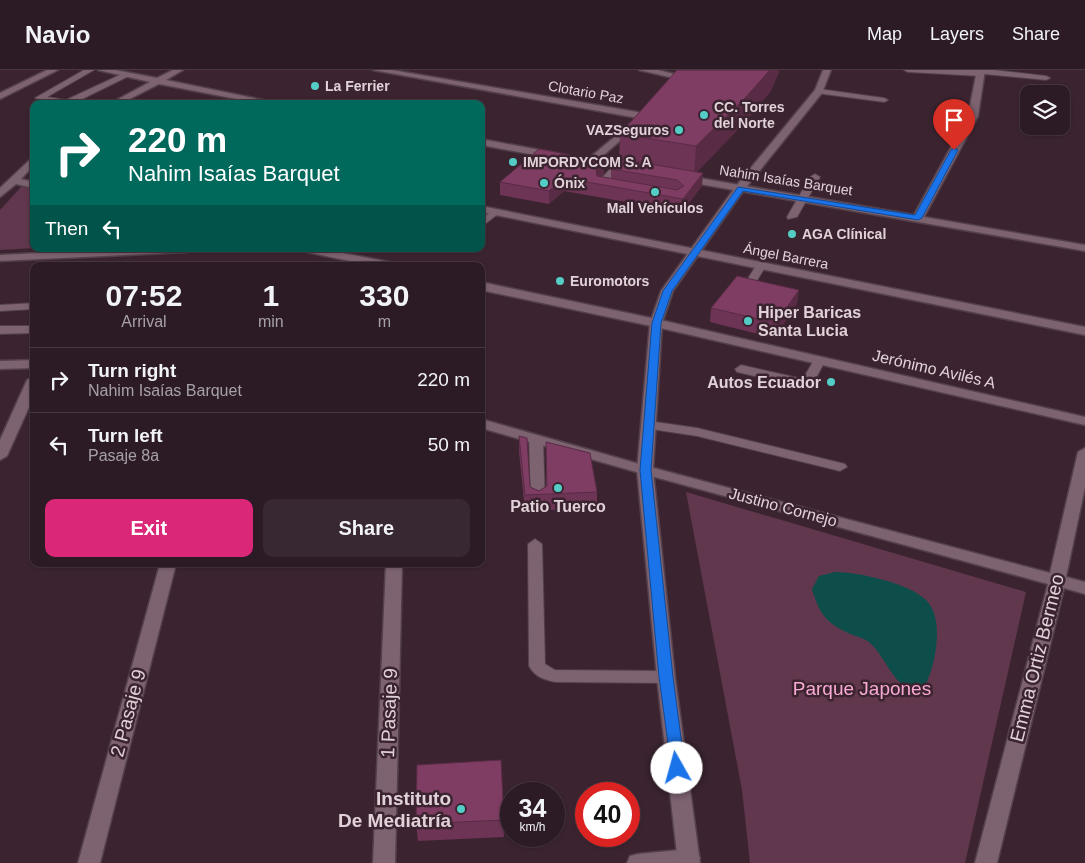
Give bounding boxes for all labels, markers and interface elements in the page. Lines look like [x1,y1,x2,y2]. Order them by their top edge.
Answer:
text: Navio [25,21,90,48]
text: Map [867,24,902,44]
text: Layers [930,24,984,44]
text: Share [1012,24,1060,44]
street label: Clotario Paz [547,77,625,107]
place label: La Ferrier [325,78,390,94]
marker: La Ferrier [309,80,321,92]
map controls [1020,85,1070,135]
button: layers [1020,85,1070,135]
place label: CC. Torres del Norte [714,99,785,131]
pin [933,99,975,150]
icon: arrive [940,106,968,134]
marker: CC. Torres del Norte [698,109,710,121]
icon: right [45,120,110,185]
text: 220 m [128,120,227,159]
place label: VAZSeguros [586,122,669,138]
marker: VAZSeguros [673,124,685,136]
place label: IMPORDYCOM S. A [523,154,652,170]
marker: IMPORDYCOM S. A [507,156,519,168]
text: Nahim Isaías Barquet [128,161,340,186]
street label: Nahim Isaías Barquet [718,162,854,198]
place label: Ónix [554,174,585,191]
marker: Ónix [538,177,550,189]
marker: Mall Vehículos [649,186,661,198]
place label: Mall Vehículos [607,200,703,216]
icon: left [98,215,126,243]
text: Then [45,218,88,239]
place label: AGA Clínical [802,226,886,242]
marker: AGA Clínical [786,228,798,240]
street label: Ángel Barrera [742,240,830,272]
place label: Euromotors [570,273,650,289]
marker: Euromotors [554,275,566,287]
text: 07:52 [106,279,182,312]
text: 1 [262,279,279,312]
text: 330 [359,279,409,312]
place label: Hiper Baricas Santa Lucia [758,304,861,339]
text: Arrival [121,313,167,330]
text: min [258,313,284,330]
text: m [378,313,391,330]
marker: Hiper Baricas Santa Lucia [742,315,754,327]
street label: Jerónimo Avilés A [871,347,998,392]
text: Turn right [88,360,176,381]
icon: right [45,366,73,394]
text: 220 m [417,369,470,390]
place label: Autos Ecuador [707,374,821,391]
marker: Autos Ecuador [825,376,837,388]
text: Nahim Isaías Barquet [88,382,242,399]
text: Turn left [88,425,163,446]
icon: left [45,431,73,459]
text: 50 m [428,434,470,455]
text: Pasaje 8a [88,447,159,464]
marker: Patio Tuerco [552,482,564,494]
street label: Justino Cornejo [727,484,839,530]
place label: Patio Tuerco [510,498,606,515]
button: Exit [45,499,253,557]
button: Share [263,499,470,557]
street label: Emma Ortiz Bermeo [1006,572,1068,744]
street label: 2 Pasaje 9 [106,667,150,759]
street label: 1 Pasaje 9 [377,668,401,758]
park label: Parque Japones [793,678,931,699]
position arrow [650,741,702,793]
speed limit sign: 40 [575,782,640,847]
place label: Instituto De Mediatría [338,788,451,831]
text: 34 [519,794,546,822]
marker: Instituto De Mediatría [455,803,467,815]
text: km/h [519,820,546,834]

